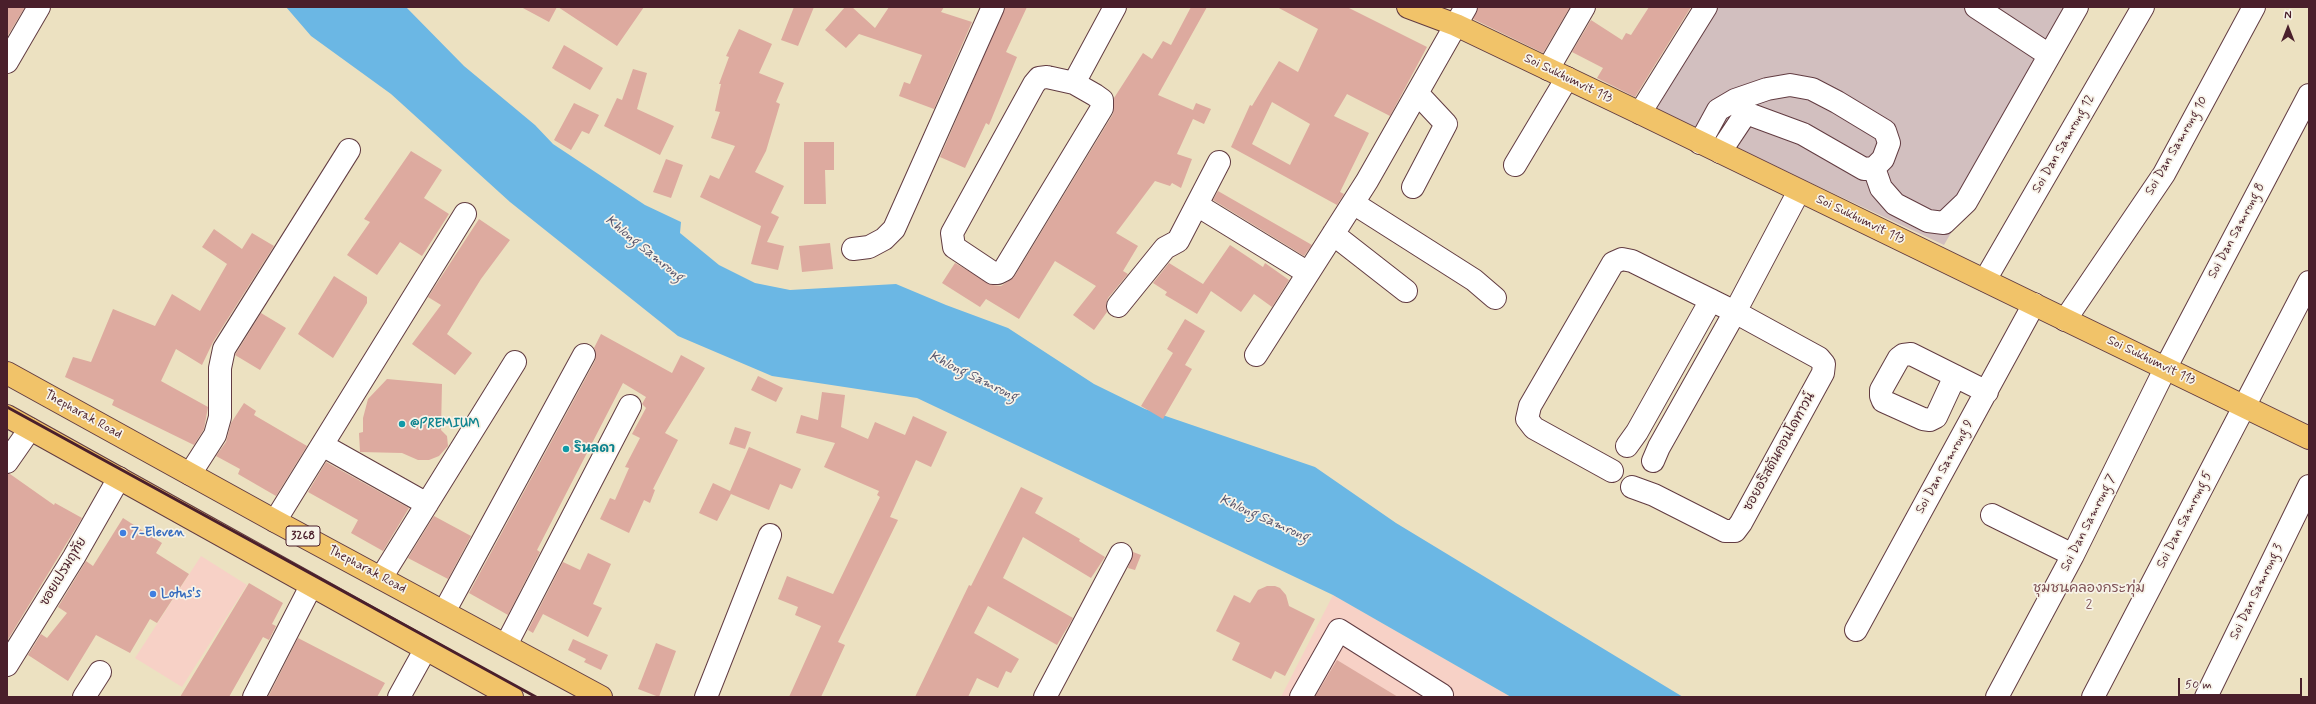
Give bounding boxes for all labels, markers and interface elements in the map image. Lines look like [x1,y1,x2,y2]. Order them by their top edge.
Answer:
north arrow [2268,8,2308,48]
text: N [2284,9,2292,23]
street label: Soi Sukhumvit 113 [1521,51,1615,107]
street label: Soi Dan Samrong 12 [2029,92,2099,196]
street label: Soi Dan Samrong 10 [2142,94,2212,198]
street label: Soi Dan Samrong 8 [2205,181,2269,281]
street label: Soi Sukhumvit 113 [1813,192,1907,248]
water label: Khlong Samrong [601,212,687,286]
street label: Soi Sukhumvit 113 [2104,333,2198,389]
water label: Khlong Samrong [926,348,1020,406]
street label: Thepharak Road [41,387,125,443]
street label: ซอยอริสตันคอนโดทาวน์ [1741,390,1819,514]
place label: @PREMIUM [410,416,480,432]
street label: Soi Dan Samrong 9 [1913,417,1977,517]
marker: @PREMIUM [397,419,407,429]
place label: รินลดา [574,441,615,457]
marker: รินลดา [561,444,571,454]
street label: Soi Dan Samrong 5 [2154,469,2216,571]
street label: Soi Dan Samrong 7 [2058,472,2120,574]
water label: Khlong Samrong [1217,492,1311,546]
place label: 7-Eleven [131,525,184,541]
road number: 3268 [286,526,320,546]
marker: 7-Eleven [118,528,128,538]
street label: ซอยเปรมฤทัย [37,535,91,609]
street label: Soi Dan Samrong 3 [2227,542,2287,642]
street label: Thepharak Road [325,543,409,597]
district label: ชุมชนคลองกระทุ่ม 2 [2033,581,2145,614]
place label: Lotus's [161,586,201,602]
marker: Lotus's [148,589,158,599]
scale bar [2180,670,2304,696]
text: 50 m [2185,677,2212,693]

